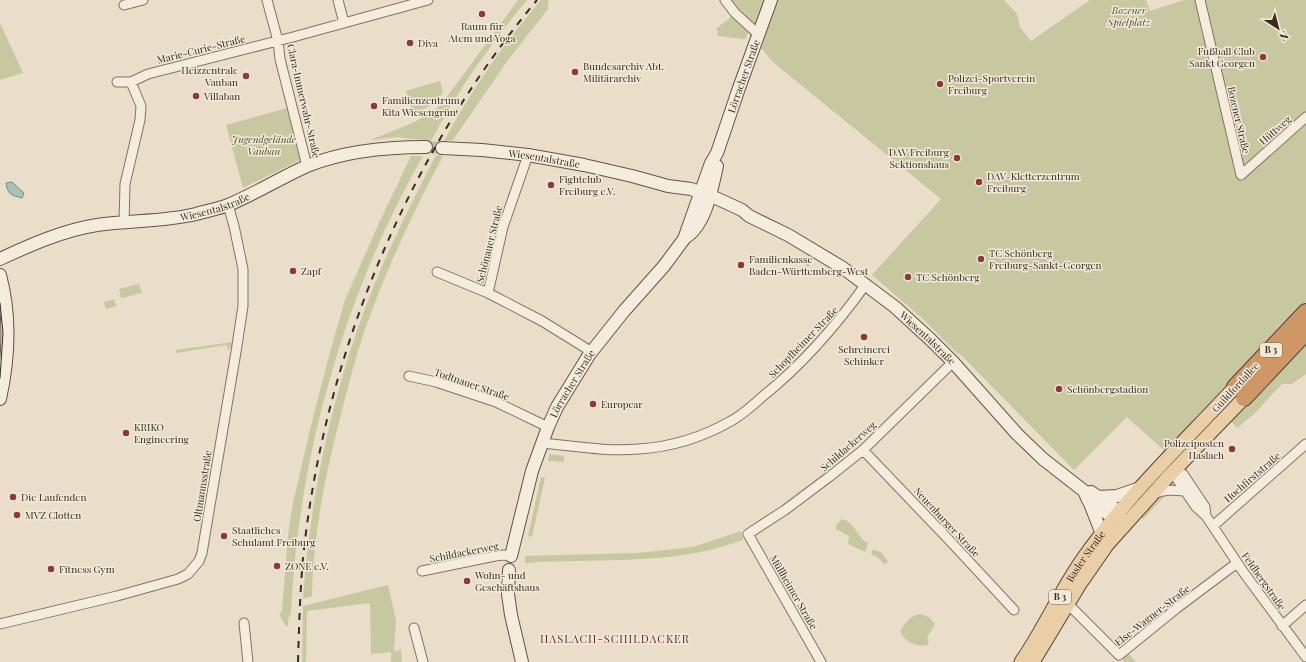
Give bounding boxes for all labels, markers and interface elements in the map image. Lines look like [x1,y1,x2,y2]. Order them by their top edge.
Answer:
park label: Bozener Spielplatz [1107,3,1151,29]
north arrow [1258,8,1298,48]
marker: Raum für Atem und Yoga [477,9,487,19]
place label: Raum für Atem und Yoga [448,19,515,45]
text: N [1277,28,1292,45]
street label: Marie-Curie-Straße [155,31,247,67]
place label: Diva [418,36,438,50]
street label: Lörracher Straße [724,37,763,115]
marker: Diva [405,38,415,48]
street label: Clara-Immerwahr-Straße [284,43,324,159]
place label: Fußball Club Sankt Georgen [1189,44,1255,70]
marker: Fußball Club Sankt Georgen [1258,52,1268,62]
place label: Bundesarchiv Abt. Militärarchiv [583,59,664,85]
place label: Heizzentrale Vauban [181,63,238,89]
marker: Bundesarchiv Abt. Militärarchiv [570,67,580,77]
marker: Heizzentrale Vauban [241,71,251,81]
place label: Polizei-Sportverein Freiburg [948,71,1035,97]
marker: Polizei-Sportverein Freiburg [935,79,945,89]
street label: Bozener Straße [1224,85,1254,155]
place label: Villaban [203,89,240,103]
marker: Villaban [191,91,201,101]
place label: Familienzentrum Kita Wiesengrün [382,93,460,119]
marker: Familienzentrum Kita Wiesengrün [369,101,379,111]
street label: Hüttweg [1256,112,1294,148]
park label: Jugendgelände Vauban [232,132,297,158]
place label: DAV Freiburg Sektionshaus [889,145,950,171]
street label: Wiesentalstraße [507,146,581,171]
marker: DAV Freiburg Sektionshaus [952,153,962,163]
place label: DAV-Kletterzentrum Freiburg [987,169,1080,195]
place label: Fightclub Freiburg e.V. [559,172,616,198]
marker: DAV-Kletterzentrum Freiburg [974,177,984,187]
marker: Fightclub Freiburg e.V. [546,180,556,190]
street label: Wiesentalstraße [178,189,252,224]
street label: Schönauer Straße [473,204,505,284]
place label: TC Schönberg Freiburg-Sankt-Georgen [989,246,1102,272]
place label: Familienkasse Baden-Württemberg-West [749,252,869,278]
marker: TC Schönberg Freiburg-Sankt-Georgen [976,254,986,264]
marker: Familienkasse Baden-Württemberg-West [736,260,746,270]
place label: Zapf [301,264,322,278]
marker: Zapf [288,266,298,276]
place label: TC Schönberg [916,270,980,284]
marker: TC Schönberg [903,272,913,282]
street label: Schopfheimer Straße [765,303,841,381]
street label: Wiesentalstraße [896,307,959,368]
marker: Schreinerei Schinker [859,332,869,342]
place label: Schreinerei Schinker [838,342,890,368]
road number: B 3 [1260,343,1282,357]
street label: Lörracher Straße [546,347,598,420]
street label: Guildfordallee [1208,359,1262,415]
street label: Todtnauer Straße [433,365,511,403]
place label: Schönbergstadion [1067,382,1148,396]
marker: Schönbergstadion [1054,384,1064,394]
place label: Europcar [601,397,643,411]
marker: Europcar [588,399,598,409]
street label: Schildackerweg [817,417,880,474]
place label: KRIKO Engineering [134,420,190,446]
marker: KRIKO Engineering [121,428,131,438]
place label: Polizeiposten Haslach [1164,436,1224,462]
marker: Polizeiposten Haslach [1227,444,1237,454]
street label: Oltmannsstraße [189,449,215,523]
street label: Hochfirststraße [1221,449,1283,505]
street label: Neuenburger Straße [911,484,983,560]
place label: Die Laufenden [21,490,86,504]
marker: Die Laufenden [8,492,18,502]
place label: MVZ Clotten [25,508,81,522]
marker: MVZ Clotten [12,510,22,520]
place label: Staatliches Schulamt Freiburg [232,523,316,549]
street label: Basler Straße [1063,528,1108,584]
marker: Staatliches Schulamt Freiburg [219,531,229,541]
street label: Schildackerweg [428,538,500,566]
street label: Feldbergstraße [1239,549,1289,613]
street label: Müllheimer Straße [767,552,821,632]
place label: ZONE e.V. [285,559,329,573]
marker: ZONE e.V. [272,561,282,571]
place label: Fitness Gym [59,562,115,576]
marker: Fitness Gym [46,564,56,574]
place label: Wohn- und Geschäftshaus [474,568,540,594]
marker: Wohn- und Geschäftshaus [462,576,472,586]
street label: Else-Wagner-Straße [1112,581,1192,649]
road number: B 3 [1049,590,1071,604]
district label: HASLACH-SCHILDACKER [540,631,690,646]

